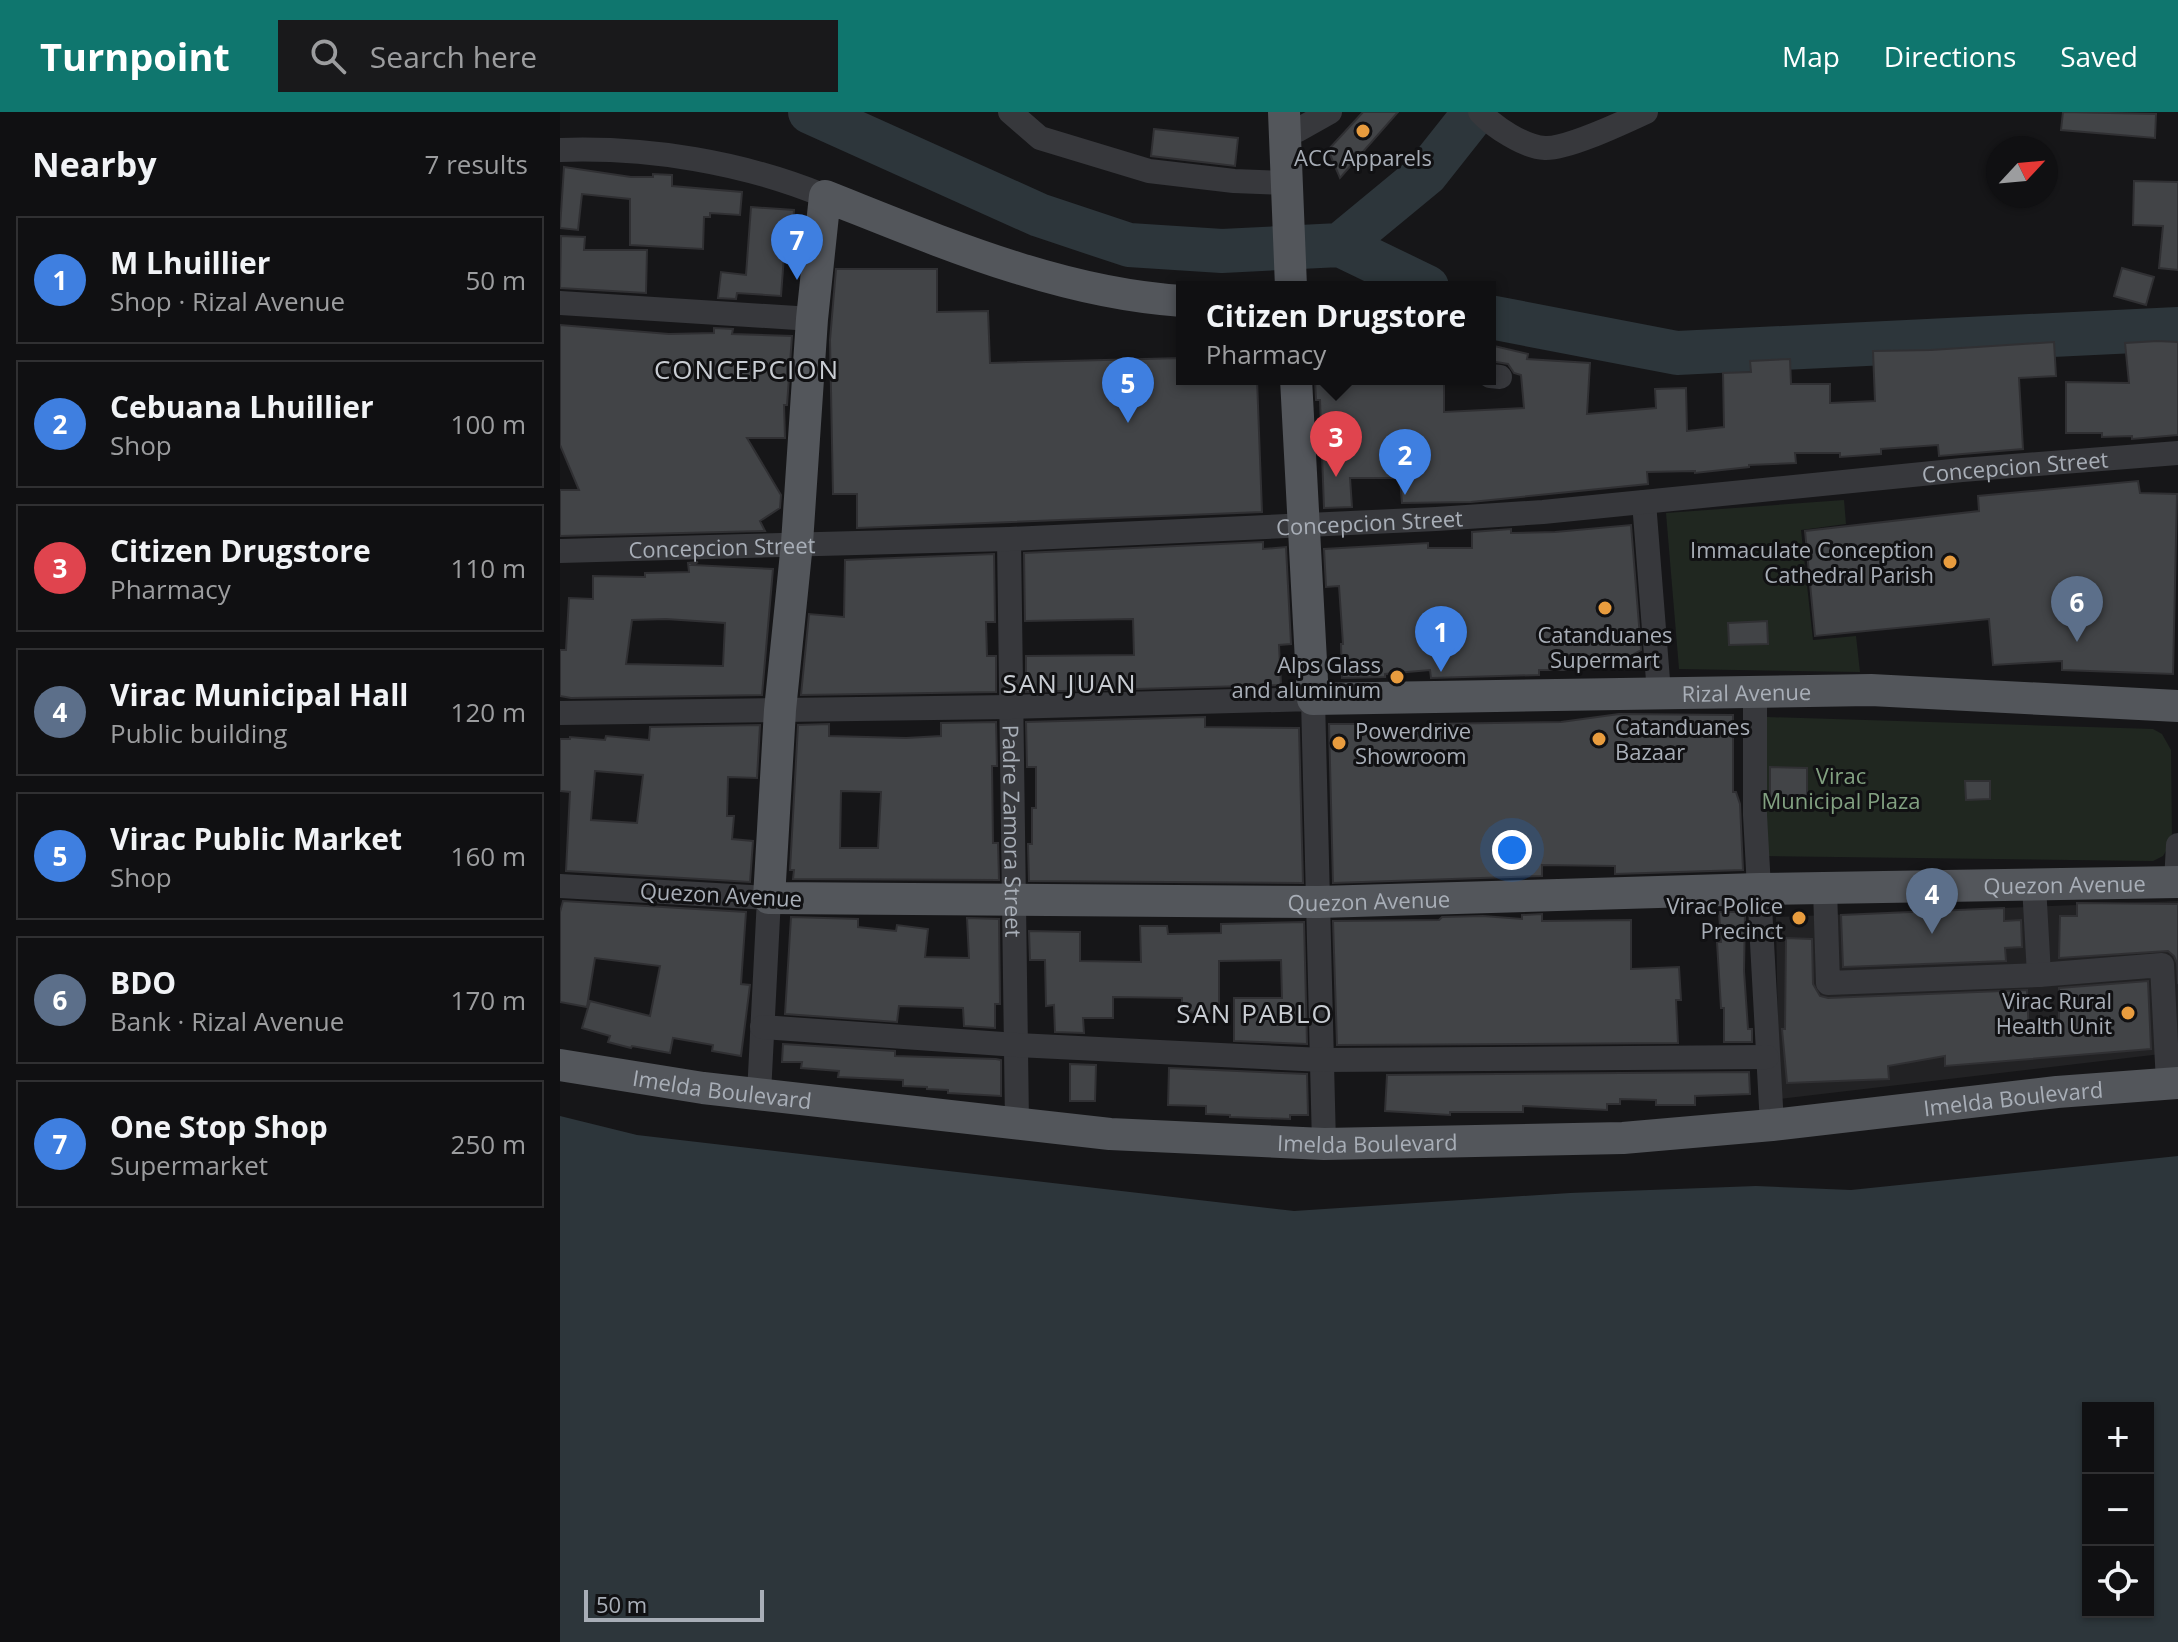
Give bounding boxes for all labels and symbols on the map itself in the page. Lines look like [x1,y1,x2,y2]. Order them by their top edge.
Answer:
marker: ACC Apparels [1354,122,1372,140]
north arrow [1986,136,2058,208]
place label: ACC Apparels [1294,142,1432,172]
pin: 7 [771,214,823,280]
district label: CONCEPCION [654,351,840,387]
pin: 5 [1102,357,1154,423]
pin: 3 [1310,411,1362,477]
pin: 2 [1379,429,1431,495]
street label: Concepcion Street [1920,444,2109,489]
street label: Concepcion Street [1275,502,1464,541]
street label: Concepcion Street [628,529,816,564]
place label: Immaculate Conception Cathedral Parish [1690,534,1934,589]
marker: Immaculate Conception Cathedral Parish [1941,553,1959,571]
pin: 6 [2051,576,2103,642]
marker: Catanduanes Supermart [1596,599,1614,617]
pin: 1 [1415,606,1467,672]
place label: Catanduanes Supermart [1537,619,1673,674]
place label: Alps Glass and aluminum [1232,649,1381,704]
district label: SAN JUAN [1003,665,1137,701]
marker: Alps Glass and aluminum [1388,668,1406,686]
street label: Rizal Avenue [1681,676,1812,708]
place label: Catanduanes Bazaar [1615,711,1750,766]
place label: Powerdrive Showroom [1355,715,1471,770]
street label: Padre Zamora Street [997,724,1029,938]
marker: Catanduanes Bazaar [1590,730,1608,748]
marker: Powerdrive Showroom [1330,734,1348,752]
park label: Virac Municipal Plaza [1762,760,1920,815]
your location [1492,830,1532,870]
pin: 4 [1906,868,1958,934]
street label: Quezon Avenue [1983,868,2146,900]
street label: Quezon Avenue [639,875,803,913]
street label: Quezon Avenue [1288,883,1450,917]
place label: Virac Police Precinct [1666,890,1783,945]
marker: Virac Police Precinct [1790,909,1808,927]
place label: Virac Rural Health Unit [1996,985,2112,1040]
district label: SAN PABLO [1176,995,1334,1031]
marker: Virac Rural Health Unit [2119,1004,2137,1022]
street label: Imelda Boulevard [630,1062,813,1115]
street label: Imelda Boulevard [1922,1074,2104,1122]
street label: Imelda Boulevard [1276,1126,1458,1159]
scale bar [584,1586,764,1622]

